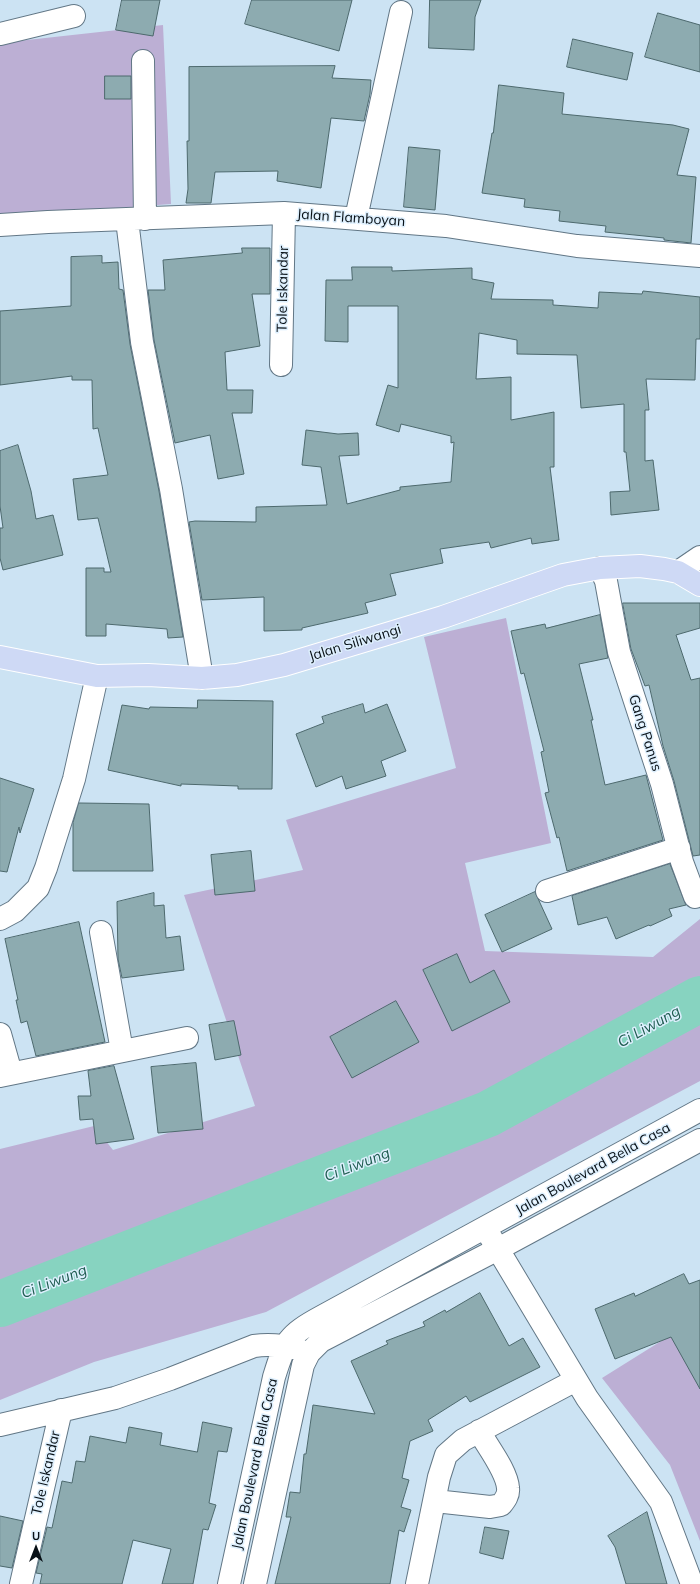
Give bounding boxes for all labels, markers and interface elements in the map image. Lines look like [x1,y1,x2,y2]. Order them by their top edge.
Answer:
street label: Jalan Flamboyan [296,206,406,230]
street label: Tole Iskandar [274,246,292,332]
street label: Jalan Siliwangi [307,621,403,665]
street label: Gang Panus [625,693,665,773]
water label: Ci Liwung [614,1002,684,1052]
street label: Jalan Boulevard Bella Casa [513,1119,673,1219]
water label: Ci Liwung [322,1144,392,1186]
water label: Ci Liwung [19,1261,89,1303]
street label: Jalan Boulevard Bella Casa [229,1377,281,1551]
street label: Tole Iskandar [28,1429,64,1517]
north arrow [16,1528,56,1568]
text: U [32,1529,40,1543]

